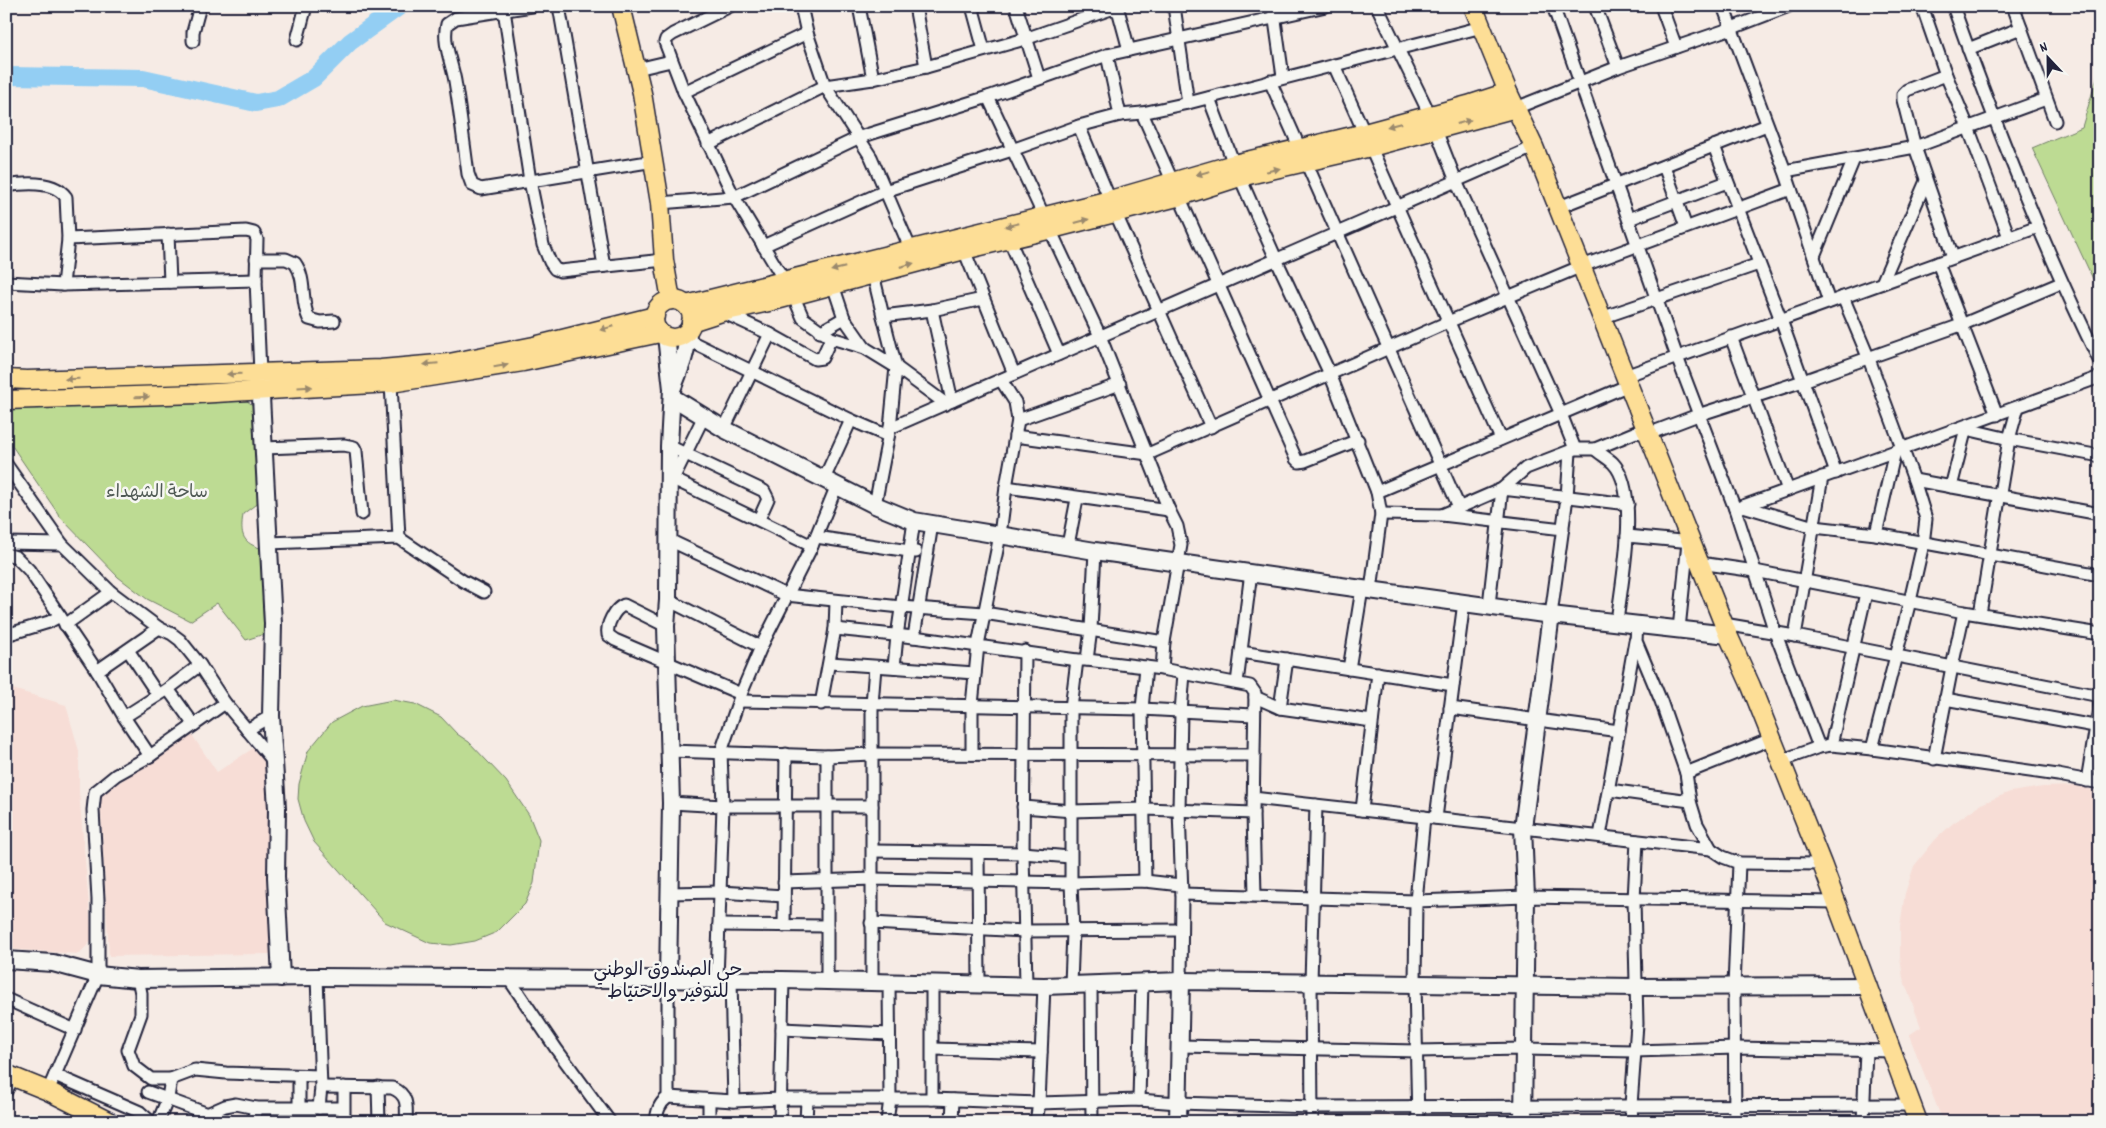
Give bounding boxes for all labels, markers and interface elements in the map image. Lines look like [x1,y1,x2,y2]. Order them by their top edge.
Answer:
north arrow [2024,32,2074,82]
text: N [2037,37,2051,58]
one-way arrow [1457,117,1472,125]
one-way arrow [1387,121,1402,129]
one-way arrow [1265,166,1280,174]
one-way arrow [1195,169,1210,177]
one-way arrow [1074,217,1090,225]
one-way arrow [1005,221,1020,229]
one-way arrow [900,261,915,269]
one-way arrow [830,265,845,273]
one-way arrow [600,324,615,332]
one-way arrow [423,361,439,369]
one-way arrow [493,362,509,370]
one-way arrow [226,370,242,378]
one-way arrow [63,375,79,383]
one-way arrow [297,383,313,391]
one-way arrow [135,392,151,400]
park label: ساحة الشهداء [106,481,208,506]
district label: حي الصندوق الوطني للتوفير والاحتياط [593,958,743,1007]

